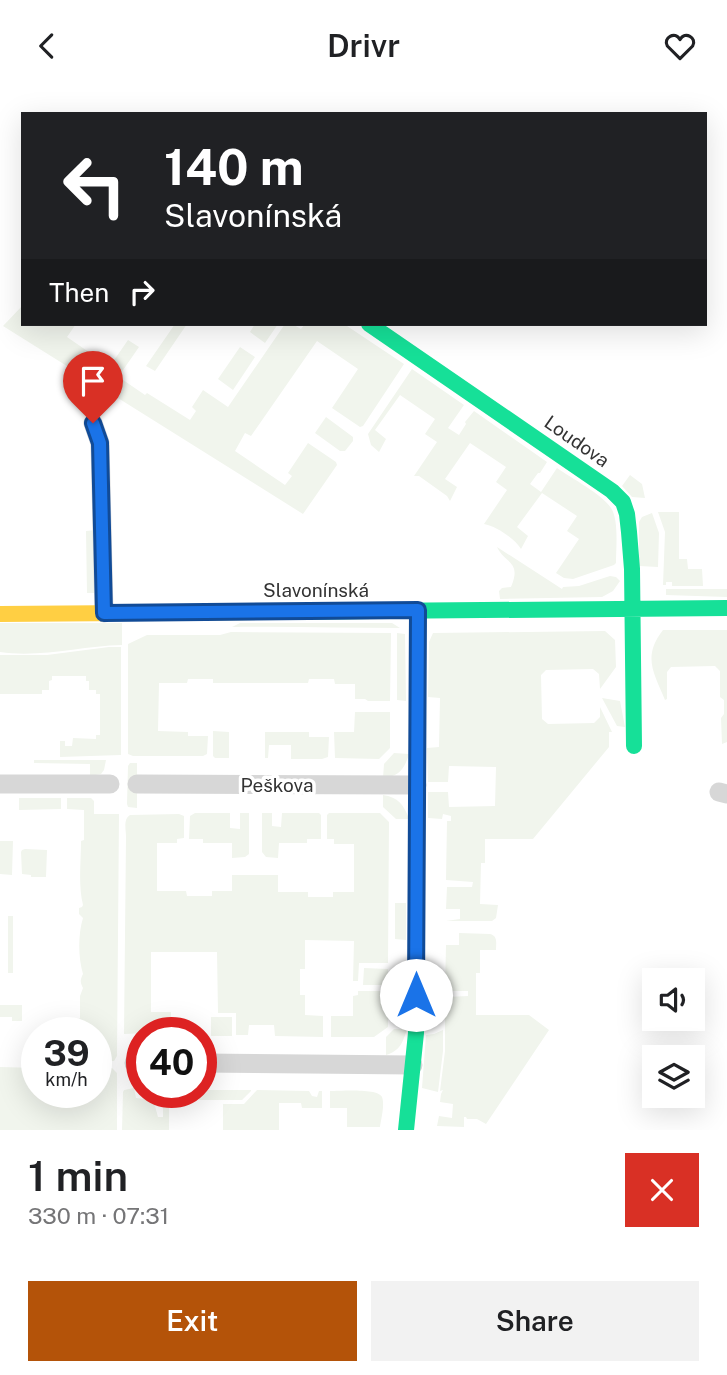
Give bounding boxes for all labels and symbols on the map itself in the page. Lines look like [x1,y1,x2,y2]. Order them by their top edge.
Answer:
pin [63,351,123,423]
street label: Loudova [540,411,614,471]
street label: Slavonínská [263,579,369,601]
street label: Peškova [241,774,313,796]
position arrow [379,958,453,1032]
speed limit sign: 40 [126,1017,217,1108]

